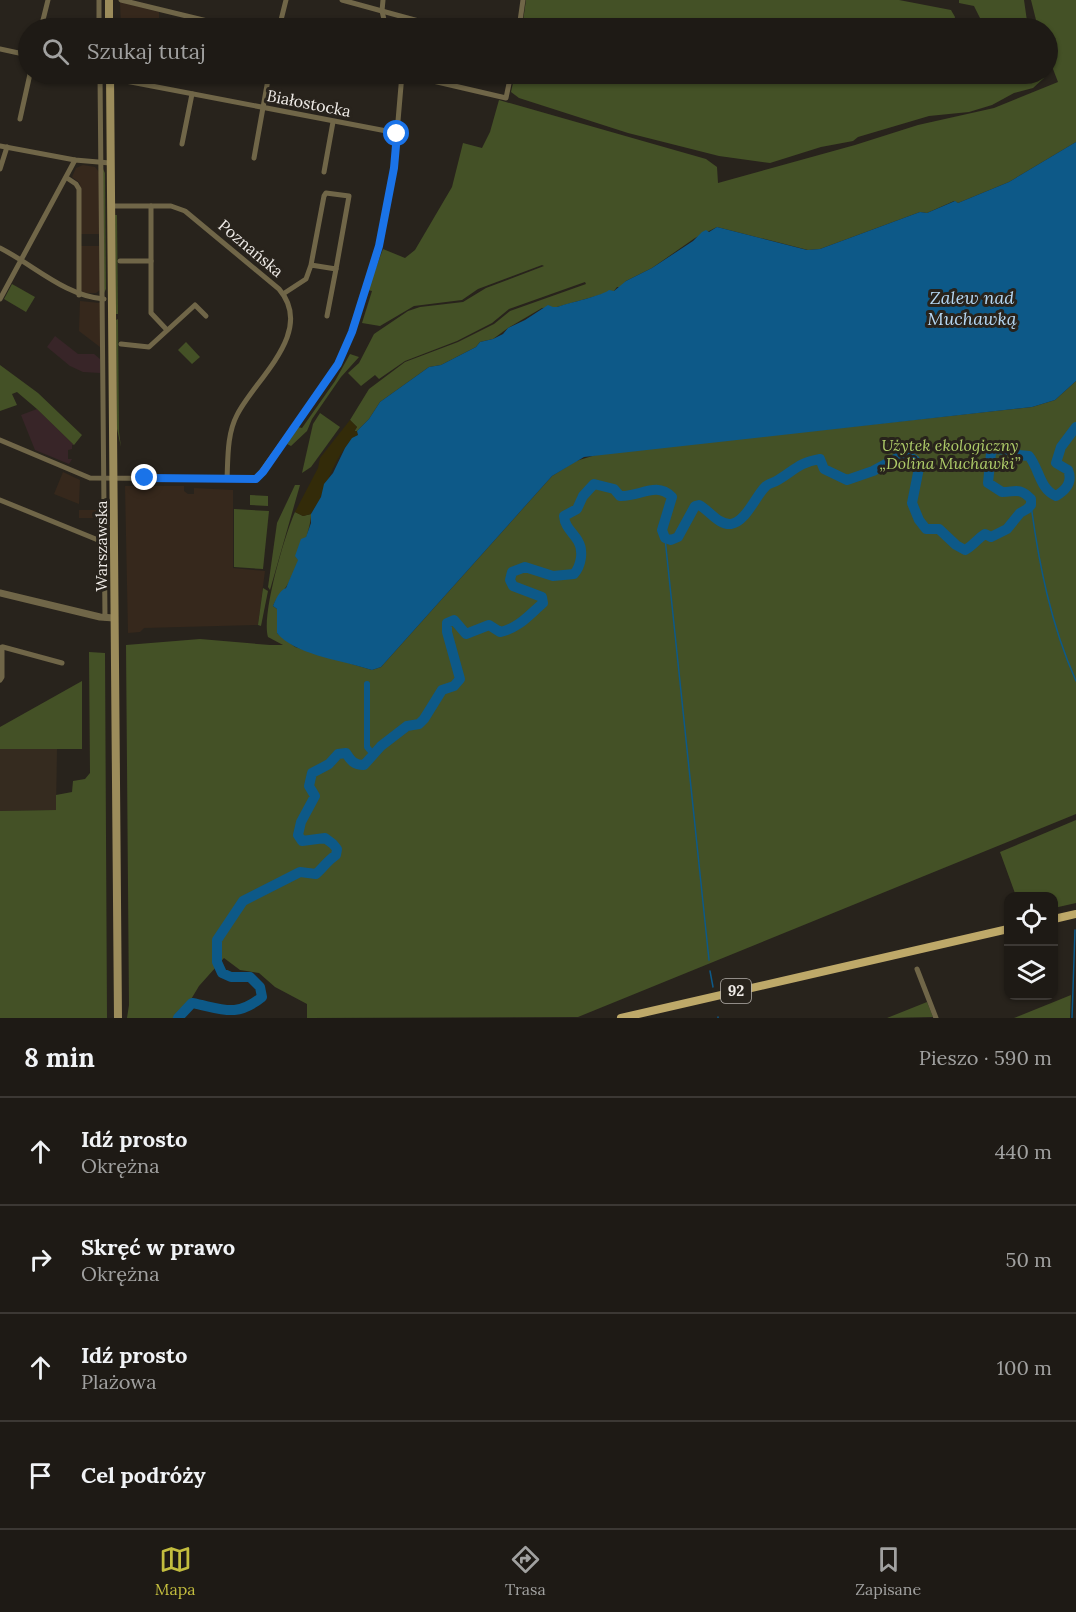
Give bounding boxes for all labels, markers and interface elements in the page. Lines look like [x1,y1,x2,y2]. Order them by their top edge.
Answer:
search box [18,18,1058,84]
icon: search [39,35,72,68]
text: Szukaj tutaj [87,37,206,65]
street label: Białostocka [265,85,353,121]
route start [383,120,409,146]
street label: Poznańska [214,215,288,281]
water label: Zalew nad Muchawką [927,286,1017,330]
park label: Użytek ekologiczny „Dolina Muchawki” [879,435,1021,473]
route end [131,464,157,490]
street label: Warszawska [91,500,111,592]
map controls [1004,892,1058,1000]
button: locate [1004,892,1058,946]
button: layers [1004,946,1058,1000]
road number: 92 [721,979,751,1003]
text: 8 min [24,1041,95,1074]
text: Pieszo · 590 m [919,1045,1052,1070]
text: Idź prosto [81,1125,187,1153]
icon: ahead [24,1135,57,1168]
text: 440 m [995,1139,1052,1164]
text: Okrężna [81,1153,160,1178]
text: Skręć w prawo [81,1233,235,1261]
icon: right [24,1243,57,1276]
text: 50 m [1006,1247,1052,1272]
text: Okrężna [81,1261,160,1286]
text: Idź prosto [81,1341,187,1369]
icon: ahead [24,1351,57,1384]
text: 100 m [997,1355,1052,1380]
text: Plażowa [81,1369,156,1394]
icon: arrive [24,1459,57,1492]
text: Cel podróży [81,1461,206,1489]
tab: Mapa [155,1543,195,1599]
tab: Trasa [505,1543,546,1599]
tab: Zapisane [855,1543,921,1599]

